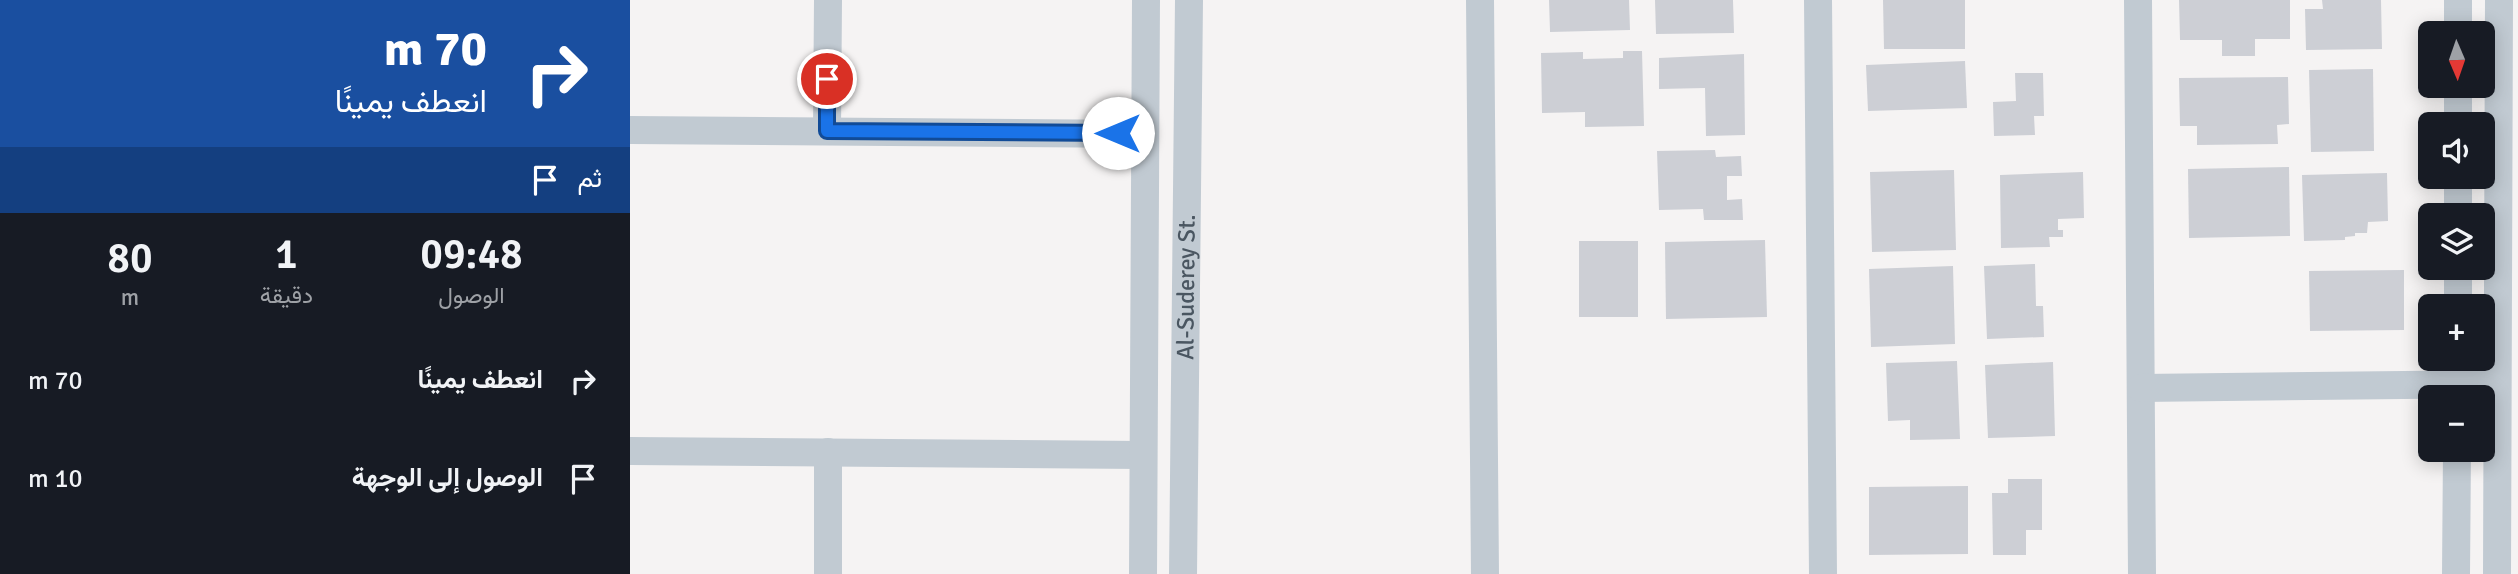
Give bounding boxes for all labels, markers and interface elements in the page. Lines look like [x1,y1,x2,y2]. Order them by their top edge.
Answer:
text: 70 m [384,19,487,79]
north arrow [2418,21,2496,98]
map controls [2418,21,2495,462]
icon: right [511,28,602,119]
pin [797,49,857,109]
icon: arrive [808,60,846,98]
text: انعطف يمينًا [335,82,487,121]
position arrow [1081,96,1155,170]
button: sound [2418,112,2495,189]
icon: arrive [526,161,564,199]
text: ثم [578,163,602,195]
button: layers [2418,203,2495,280]
street label: Al-Suderey St. [1170,214,1202,360]
text: 1 [275,229,298,280]
text: 09:48 [420,229,523,280]
text: 80 [107,233,153,284]
text: دقيقة [260,281,313,310]
text: الوصول [438,281,505,310]
text: m [121,283,139,312]
button: + [2418,294,2495,371]
icon: right [564,362,602,400]
text: انعطف يمينًا [417,364,543,396]
text: 70 m [28,365,83,397]
button: − [2418,385,2495,462]
icon: arrive [564,460,602,498]
text: الوصول إلى الوجهة [352,462,543,494]
text: 10 m [28,463,83,495]

